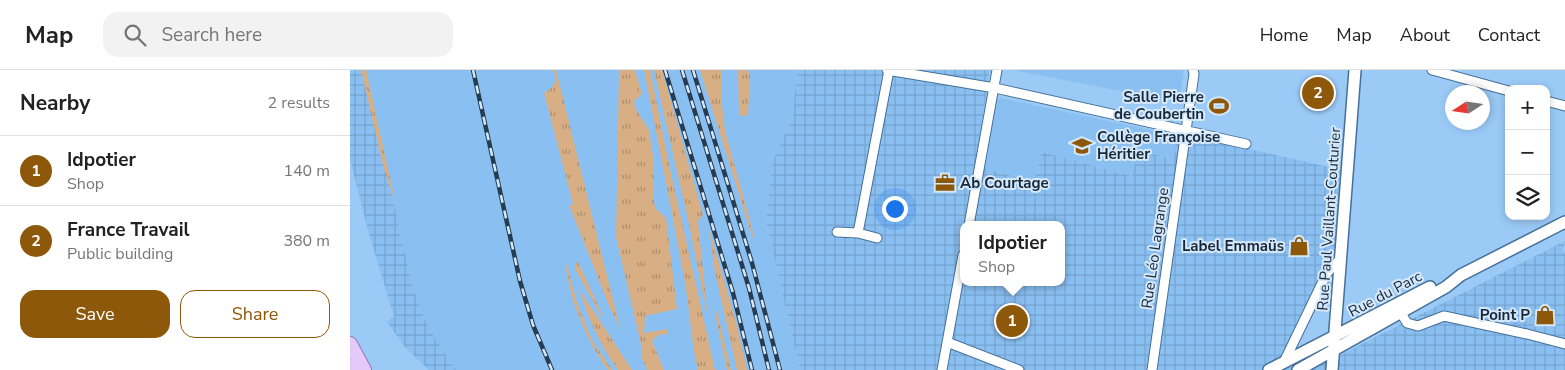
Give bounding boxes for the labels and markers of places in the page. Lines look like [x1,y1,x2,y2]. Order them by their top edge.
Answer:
pin: 2 [1302,74,1334,112]
place label: Salle Pierre de Coubertin [1114,87,1204,124]
sports icon: Salle Pierre de Coubertin [1208,95,1230,117]
place label: Collège Françoise Héritier [1097,127,1220,164]
school or university icon: Collège Françoise Héritier [1071,135,1093,157]
office icon: Ab Courtage [934,172,956,194]
place label: Ab Courtage [960,173,1049,193]
shop icon: Label Emmaüs [1288,235,1310,257]
place label: Label Emmaüs [1182,236,1284,256]
pin: 1 [996,302,1028,340]
shop icon: Point P [1534,304,1556,326]
place label: Point P [1480,305,1530,325]

